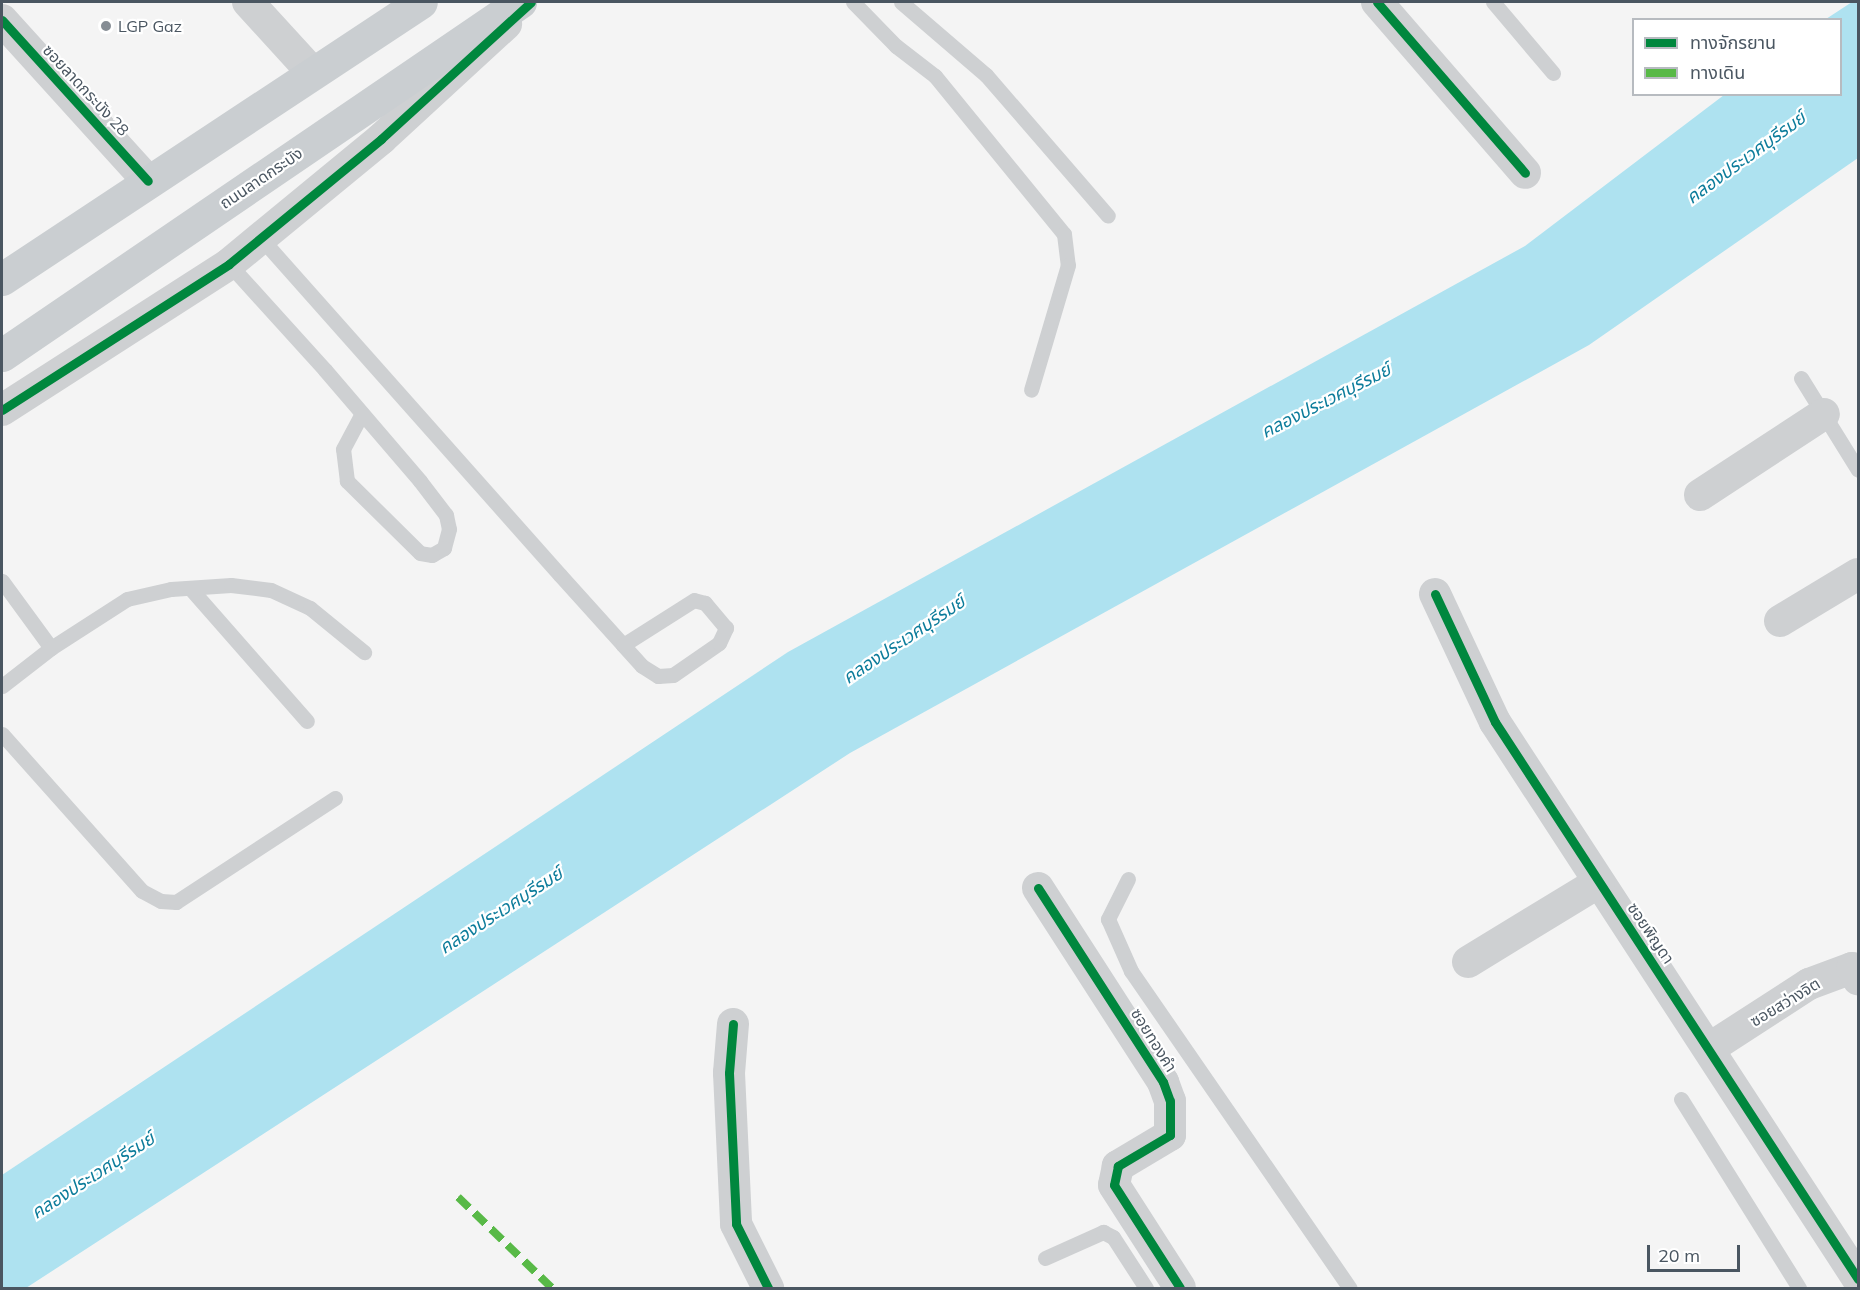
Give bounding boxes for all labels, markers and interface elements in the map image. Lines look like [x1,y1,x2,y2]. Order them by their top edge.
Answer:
place label: LGP Gaz [118,16,182,36]
legend [1632,18,1842,96]
marker: LGP Gaz [99,19,113,33]
text: ทางจักรยาน [1690,31,1776,54]
street label: ซอยลาดกระบัง 28 [39,40,133,140]
text: ทางเดิน [1690,61,1745,84]
water label: คลองประเวศบุรีรมย์ [1682,107,1810,209]
street label: ถนนลาดกระบัง [216,143,306,213]
water label: คลองประเวศบุรีรมย์ [1258,359,1394,443]
water label: คลองประเวศบุรีรมย์ [839,591,969,689]
water label: คลองประเวศบุรีรมย์ [435,863,567,959]
street label: ซอยพิญดา [1624,899,1678,967]
street label: ซอยสว่างจิต [1746,974,1824,1030]
street label: ซอยทองคำ [1127,1005,1181,1075]
water label: คลองประเวศบุรีรมย์ [27,1128,159,1224]
scale bar [1650,1233,1743,1271]
text: 20 m [1658,1244,1700,1267]

